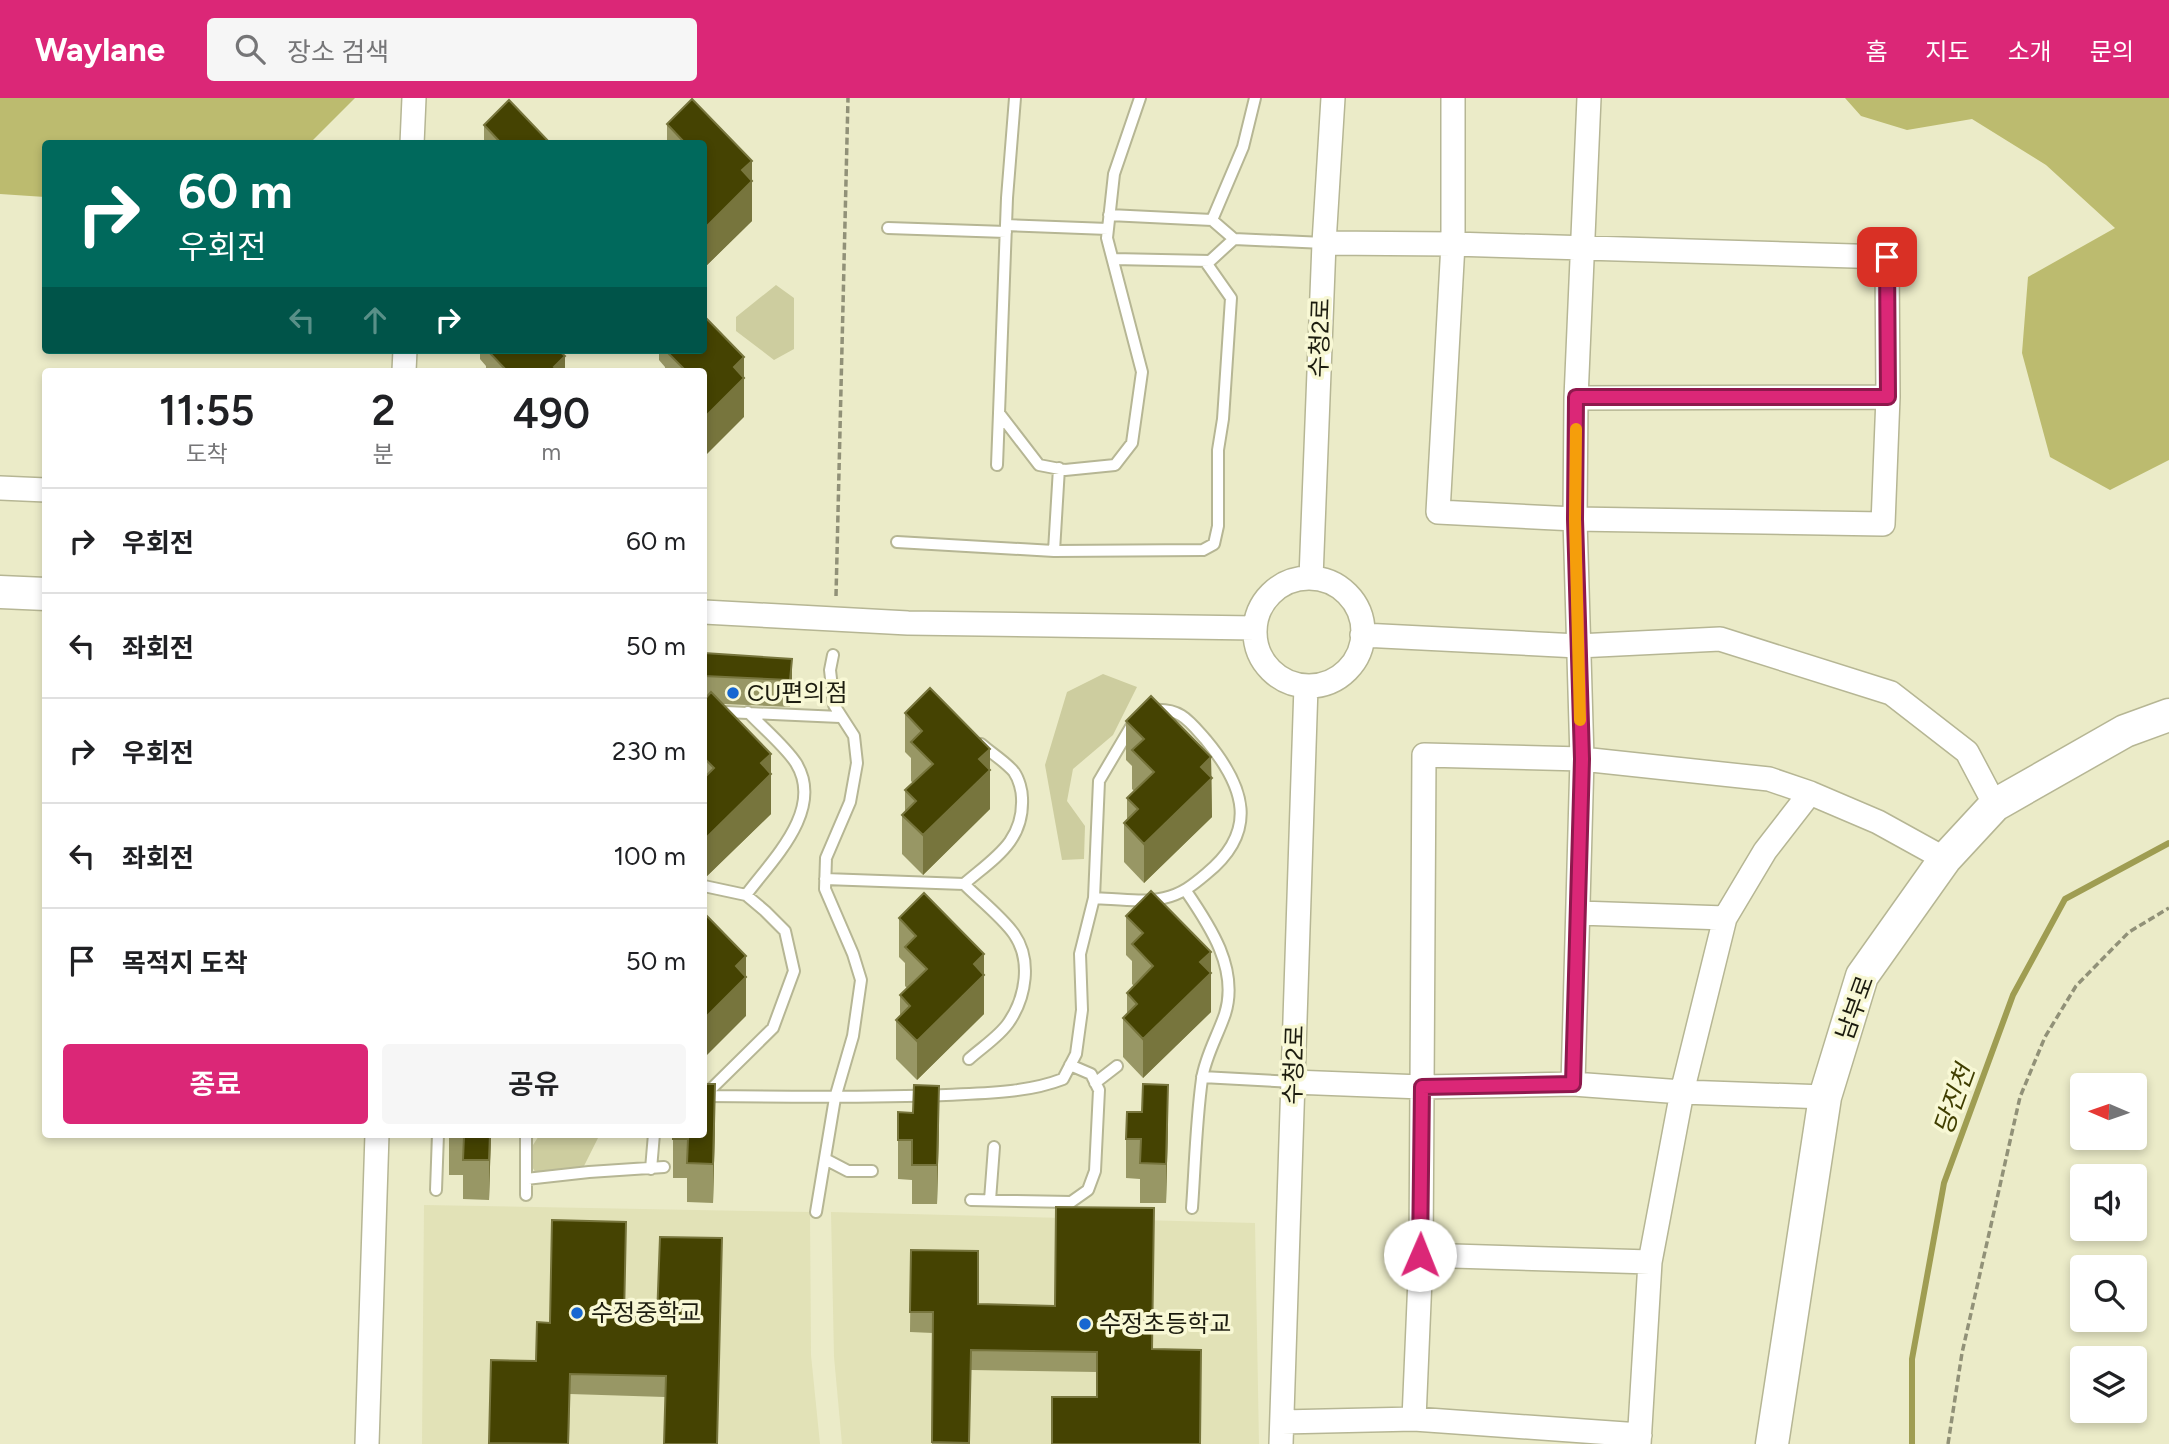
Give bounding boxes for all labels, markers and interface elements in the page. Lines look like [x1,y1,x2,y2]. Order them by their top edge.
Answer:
search box [207,18,697,81]
text: Waylane [35,30,165,69]
icon: search [231,30,269,68]
text: 장소 검색 [287,36,389,68]
text: 홈 [1865,37,1887,66]
text: 지도 [1925,37,1970,66]
text: 소개 [2008,37,2052,66]
text: 문의 [2090,37,2134,66]
text: 60 m [178,161,293,220]
icon: right [63,168,154,259]
pin [1857,227,1917,287]
text: 우회전 [178,228,266,266]
icon: arrive [1868,238,1906,276]
street label: 수청2로 [1304,298,1335,378]
icon: left [283,301,321,339]
icon: ahead [356,301,394,339]
icon: right [429,301,467,339]
text: 11:55 [159,385,255,436]
text: 2 [372,385,395,436]
text: 490 [512,388,590,439]
text: m [541,438,561,466]
text: 도착 [186,440,228,468]
text: 분 [373,440,394,468]
icon: right [63,522,101,560]
text: 60 m [626,525,686,557]
text: 우회전 [122,527,194,559]
icon: left [63,627,101,665]
text: 50 m [626,630,686,662]
text: 좌회전 [122,632,194,664]
place label: CU편의점 [747,678,848,707]
marker: CU편의점 [725,685,741,701]
icon: right [63,732,101,770]
text: 230 m [612,735,686,767]
text: 우회전 [122,737,194,769]
icon: left [63,837,101,875]
text: 100 m [613,840,686,872]
text: 좌회전 [122,842,194,874]
icon: arrive [63,942,101,980]
text: 50 m [626,945,686,977]
text: 목적지 도착 [122,947,248,979]
street label: 남부로 [1830,972,1879,1044]
street label: 수청2로 [1278,1025,1309,1105]
button: 종료 [63,1044,368,1124]
button: 공유 [382,1044,686,1124]
water label: 당진천 [1927,1058,1982,1139]
north arrow [2070,1073,2147,1150]
map controls [2070,1073,2147,1423]
button: sound [2070,1164,2147,1241]
position arrow [1383,1218,1457,1292]
button: search [2070,1255,2147,1332]
place label: 수정중학교 [591,1298,701,1327]
marker: 수정중학교 [569,1305,585,1321]
place label: 수정초등학교 [1099,1309,1231,1338]
marker: 수정초등학교 [1077,1316,1093,1332]
button: layers [2070,1346,2147,1423]

